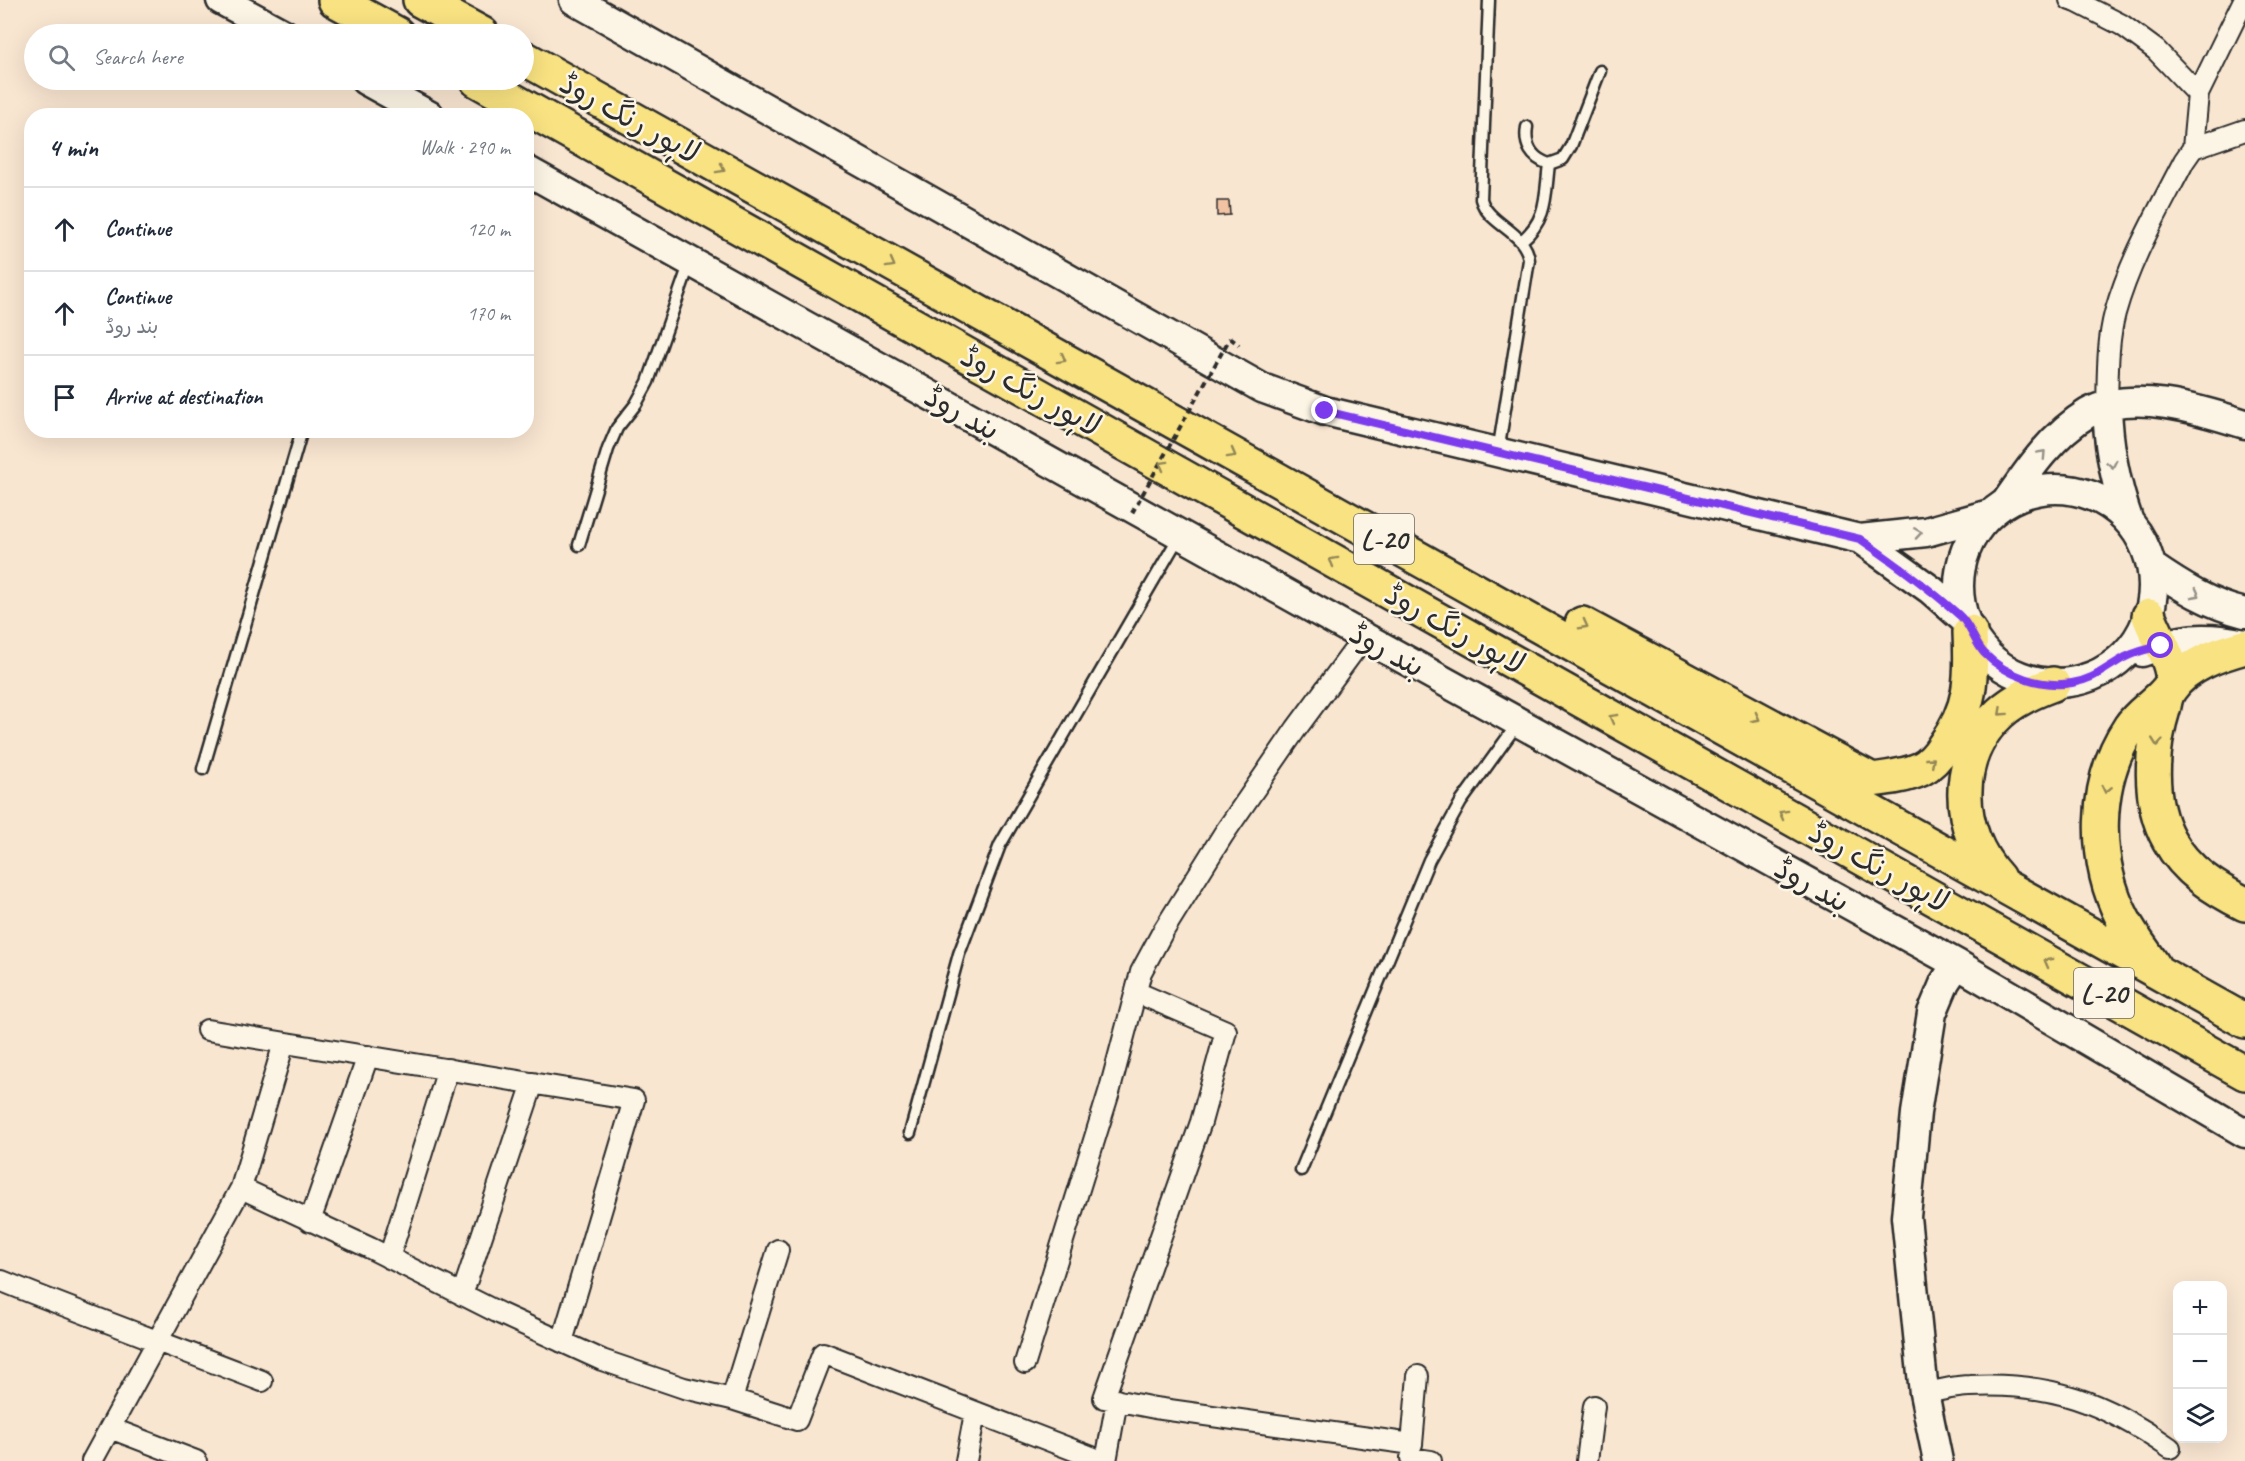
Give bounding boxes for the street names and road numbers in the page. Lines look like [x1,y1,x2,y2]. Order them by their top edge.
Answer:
street label: لاہور رنگ روڈ [552,64,707,175]
street label: لاہور رنگ روڈ [953,337,1108,448]
street label: بند روڈ [918,377,1006,449]
road number: L-20 [1354,514,1414,564]
street label: لاہور رنگ روڈ [1377,575,1532,686]
street label: بند روڈ [1343,614,1431,686]
street label: لاہور رنگ روڈ [1801,813,1956,924]
street label: بند روڈ [1768,849,1856,921]
road number: L-20 [2074,968,2134,1018]

